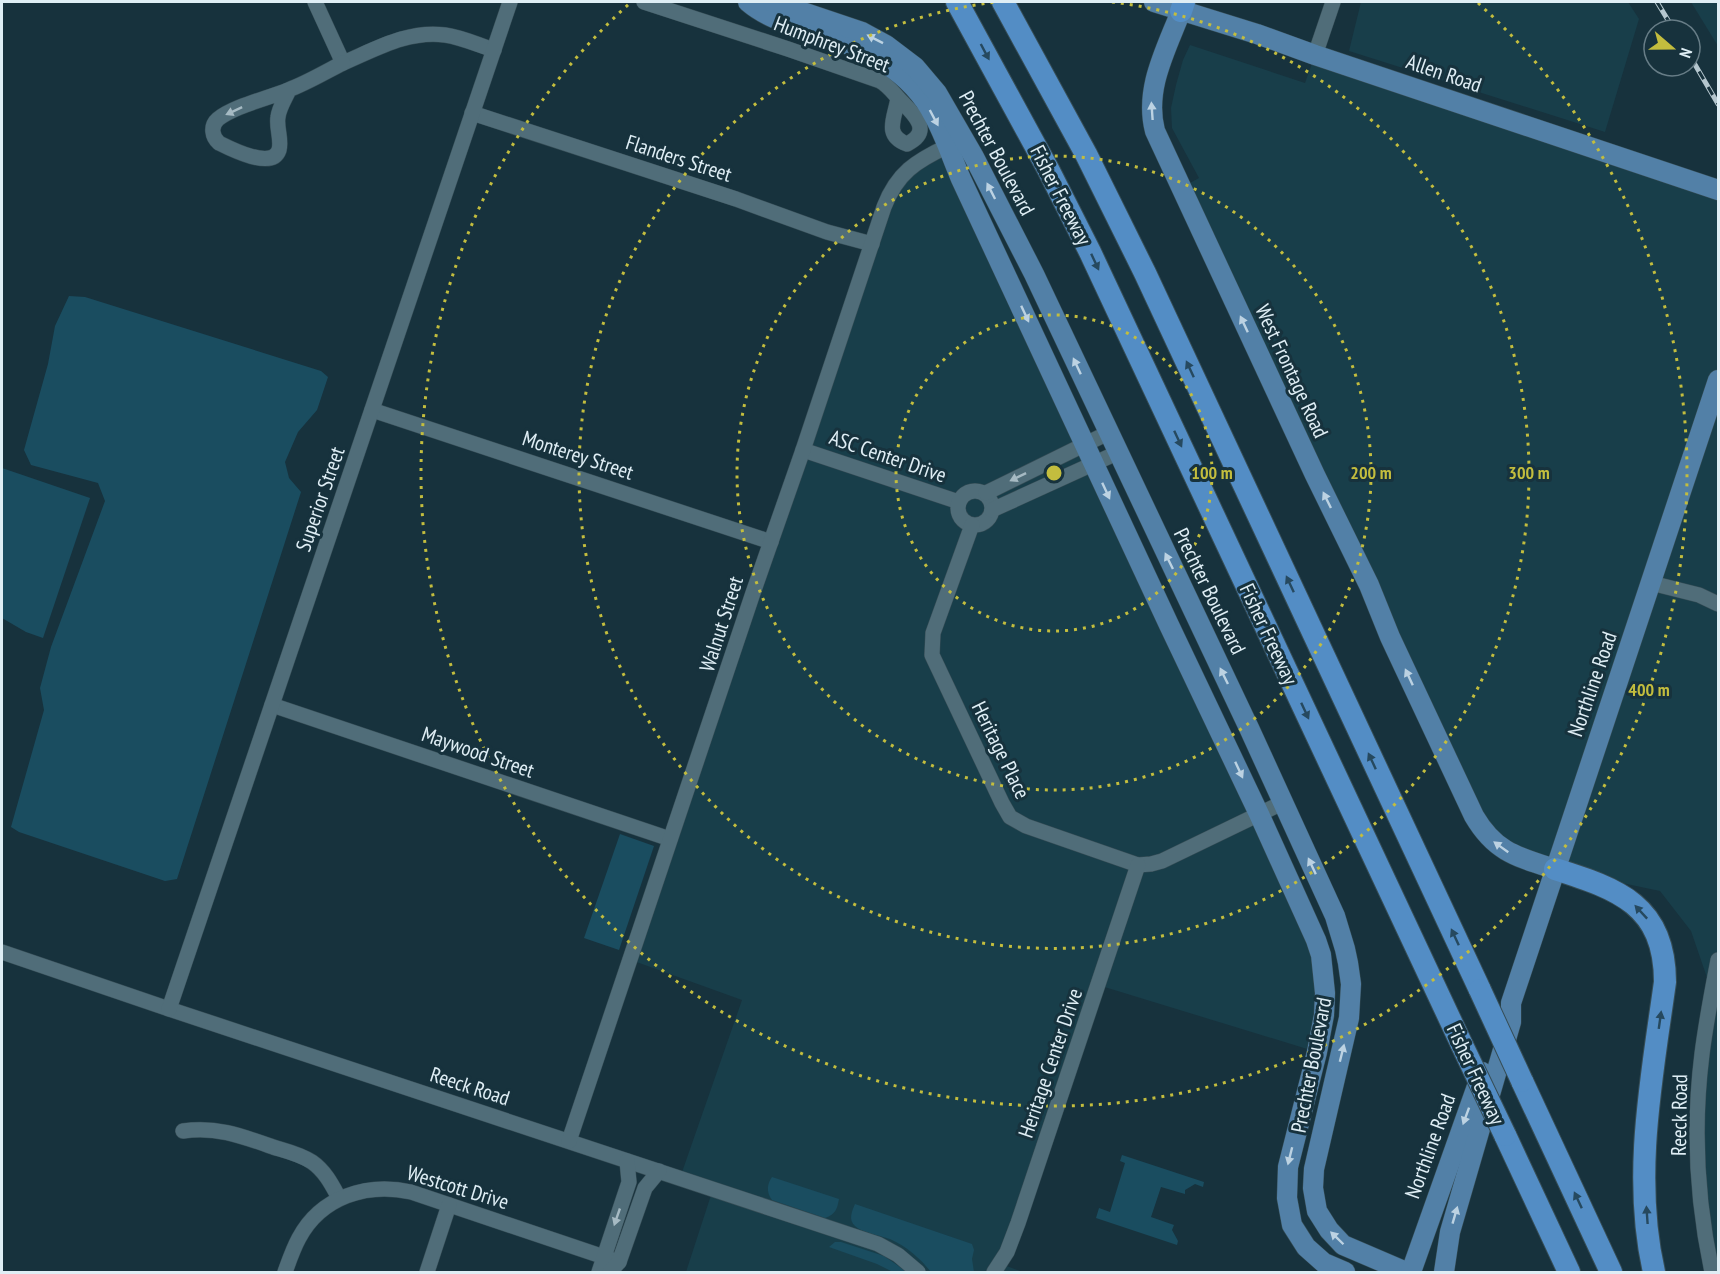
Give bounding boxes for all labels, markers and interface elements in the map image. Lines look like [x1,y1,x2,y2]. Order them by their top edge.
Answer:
street label: Humphrey Street [770,10,894,78]
north arrow [1642,18,1702,78]
one-way arrow [866,34,883,44]
one-way arrow [980,44,990,61]
text: N [1675,46,1697,61]
street label: Allen Road [1403,48,1485,98]
street label: Prechter Boulevard [953,86,1041,220]
one-way arrow [1147,102,1156,121]
one-way arrow [226,107,243,116]
one-way arrow [929,109,939,127]
street label: Flanders Street [623,128,736,188]
street label: Fisher Freeway [1024,140,1098,250]
one-way arrow [986,182,996,199]
one-way arrow [1091,254,1100,271]
street label: West Frontage Road [1249,300,1335,442]
one-way arrow [1020,306,1029,323]
one-way arrow [1239,316,1248,333]
one-way arrow [1072,357,1081,374]
one-way arrow [1184,360,1194,378]
street label: ASC Center Drive [826,423,950,489]
street label: Monterey Street [519,424,637,486]
one-way arrow [1173,430,1182,447]
street label: Superior Street [289,443,351,555]
text: 100 m [1191,461,1233,484]
text: 200 m [1350,461,1392,484]
text: 300 m [1508,461,1550,484]
centre of rings [1044,463,1064,483]
one-way arrow [1009,473,1026,482]
one-way arrow [1102,483,1111,500]
one-way arrow [1322,492,1332,509]
street label: Prechter Boulevard [1168,523,1252,659]
one-way arrow [1164,553,1173,570]
street label: Walnut Street [693,573,749,675]
one-way arrow [1286,575,1295,592]
street label: Fisher Freeway [1234,579,1304,689]
street label: Northline Road [1561,628,1623,740]
one-way arrow [1219,667,1228,684]
one-way arrow [1405,669,1414,686]
text: 400 m [1628,678,1670,701]
street label: Heritage Place [966,697,1036,803]
one-way arrow [1301,702,1310,719]
street label: Maywood Street [418,720,538,784]
one-way arrow [1368,752,1377,769]
one-way arrow [1234,762,1243,779]
one-way arrow [1494,841,1510,853]
one-way arrow [1307,858,1316,875]
one-way arrow [1635,906,1649,920]
one-way arrow [1450,929,1459,946]
street label: Heritage Center Drive [1012,985,1088,1141]
street label: Prechter Boulevard [1285,995,1337,1135]
one-way arrow [1655,1011,1664,1030]
street label: Fisher Freeway [1441,1019,1511,1129]
one-way arrow [1337,1044,1347,1062]
street label: Reeck Road [427,1061,513,1111]
street label: Reeck Road [1665,1074,1693,1156]
street label: Northline Road [1399,1090,1461,1202]
one-way arrow [1461,1107,1471,1125]
one-way arrow [1285,1147,1295,1166]
street label: Westcott Drive [404,1159,512,1215]
one-way arrow [1573,1192,1582,1209]
one-way arrow [1642,1205,1652,1224]
one-way arrow [1451,1206,1460,1224]
one-way arrow [612,1208,621,1226]
one-way arrow [1329,1231,1344,1245]

